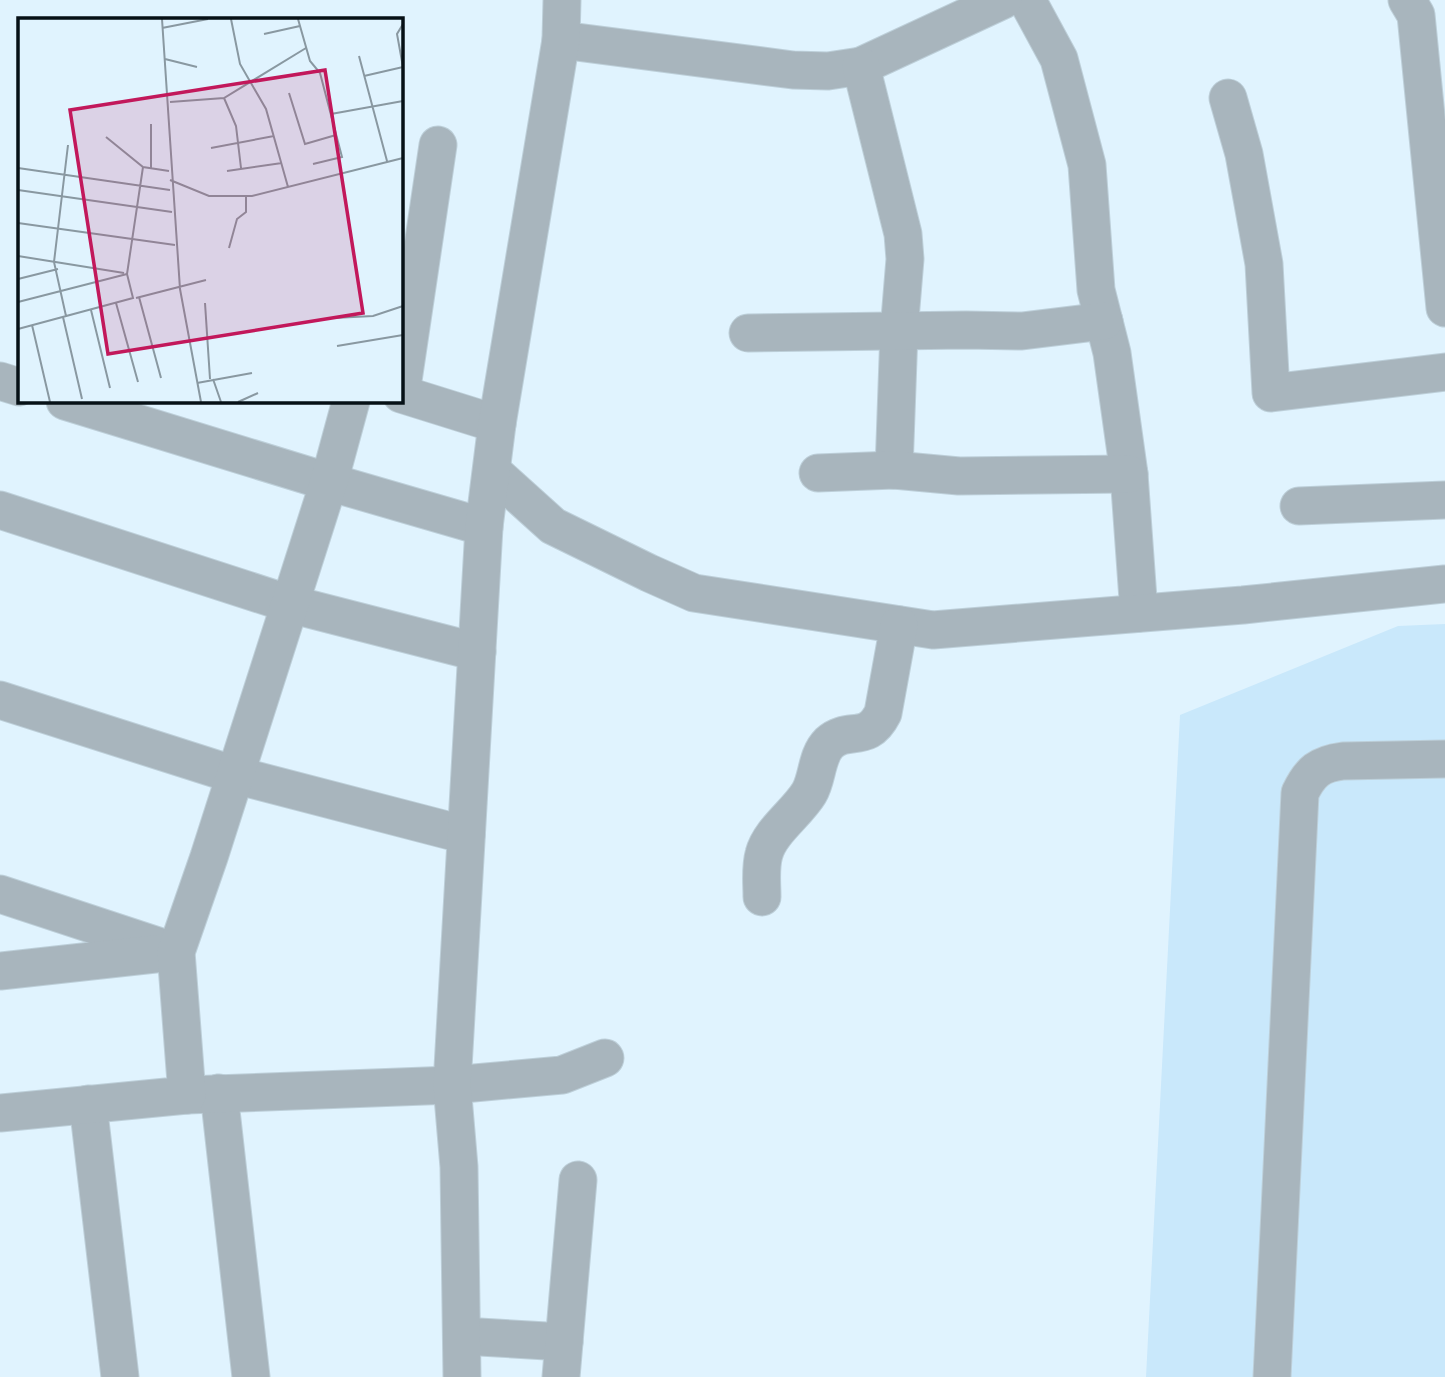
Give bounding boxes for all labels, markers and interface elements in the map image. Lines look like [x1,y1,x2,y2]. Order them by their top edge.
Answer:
inset map [18,18,402,402]

